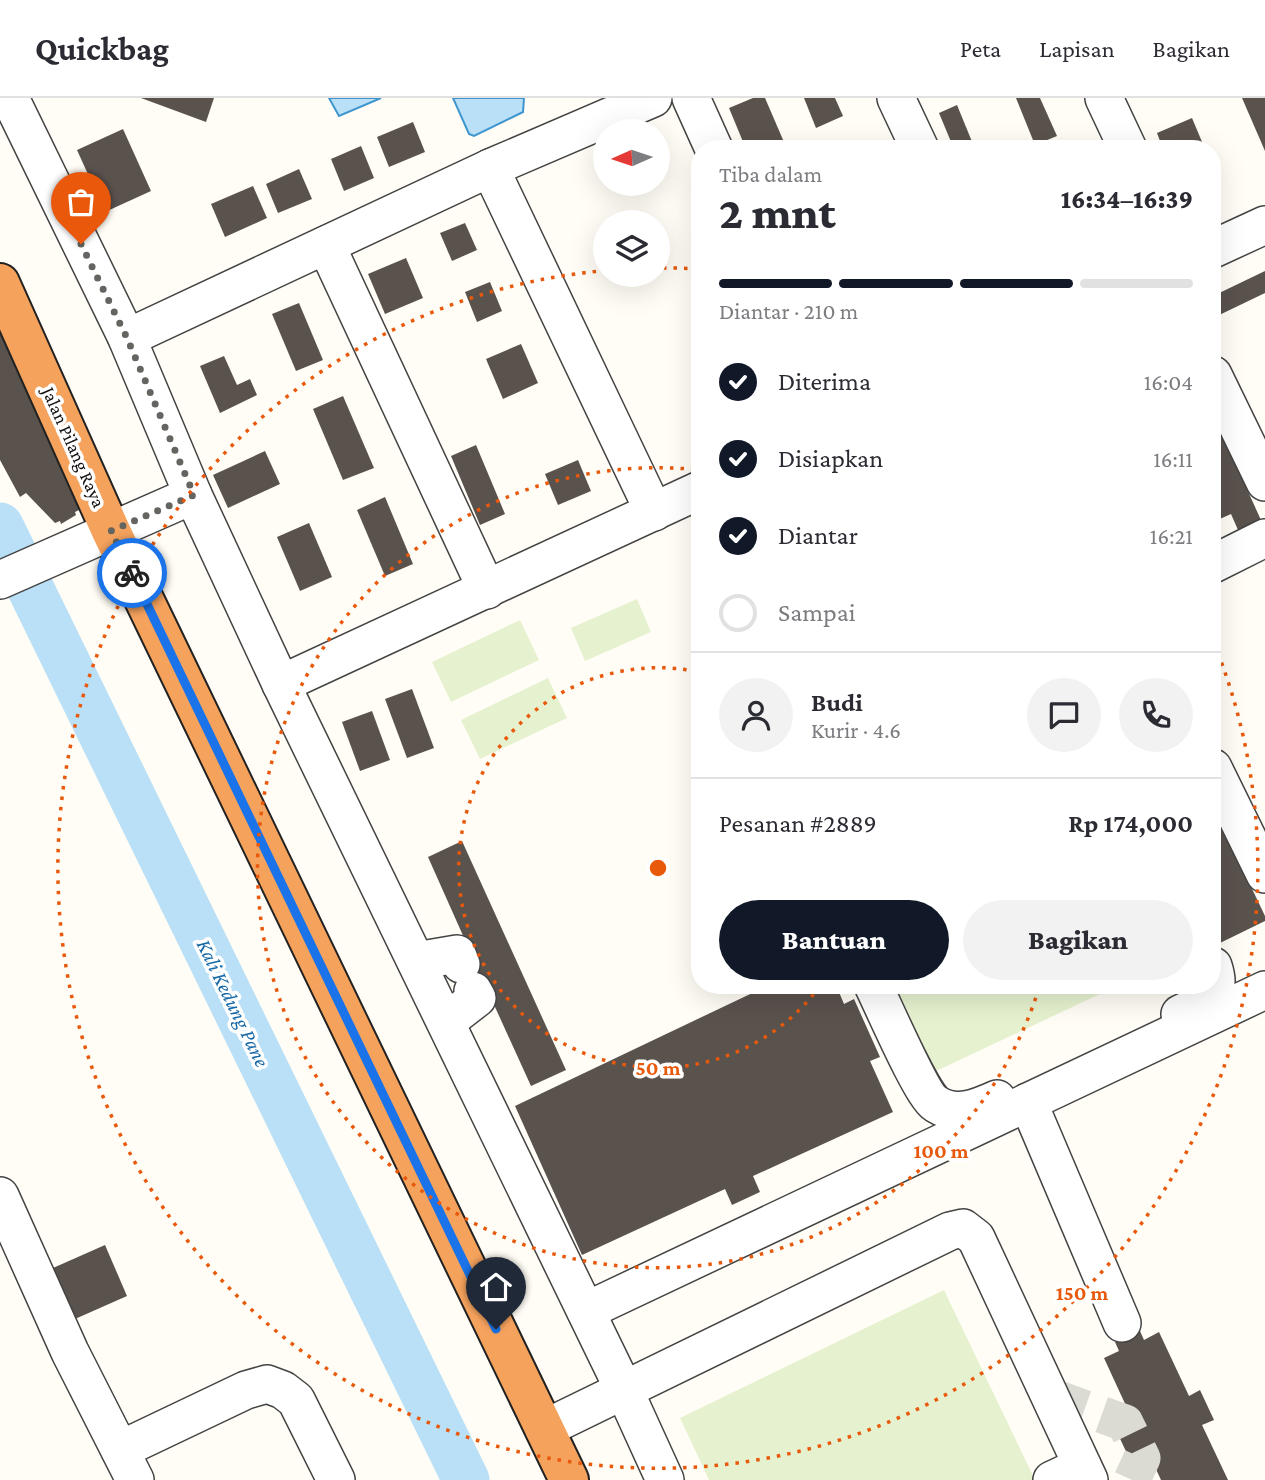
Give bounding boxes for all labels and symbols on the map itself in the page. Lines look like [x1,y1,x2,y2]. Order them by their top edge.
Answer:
north arrow [593,119,670,196]
pin [51,172,111,244]
street label: Jalan Pilang Raya [37,382,110,511]
courier [97,538,167,608]
centre of rings [646,856,670,880]
water label: Kali Kedung Pane [192,935,274,1071]
text: 50 m [636,1056,681,1080]
text: 100 m [913,1139,969,1163]
pin [466,1257,526,1329]
text: 150 m [1056,1281,1109,1305]

